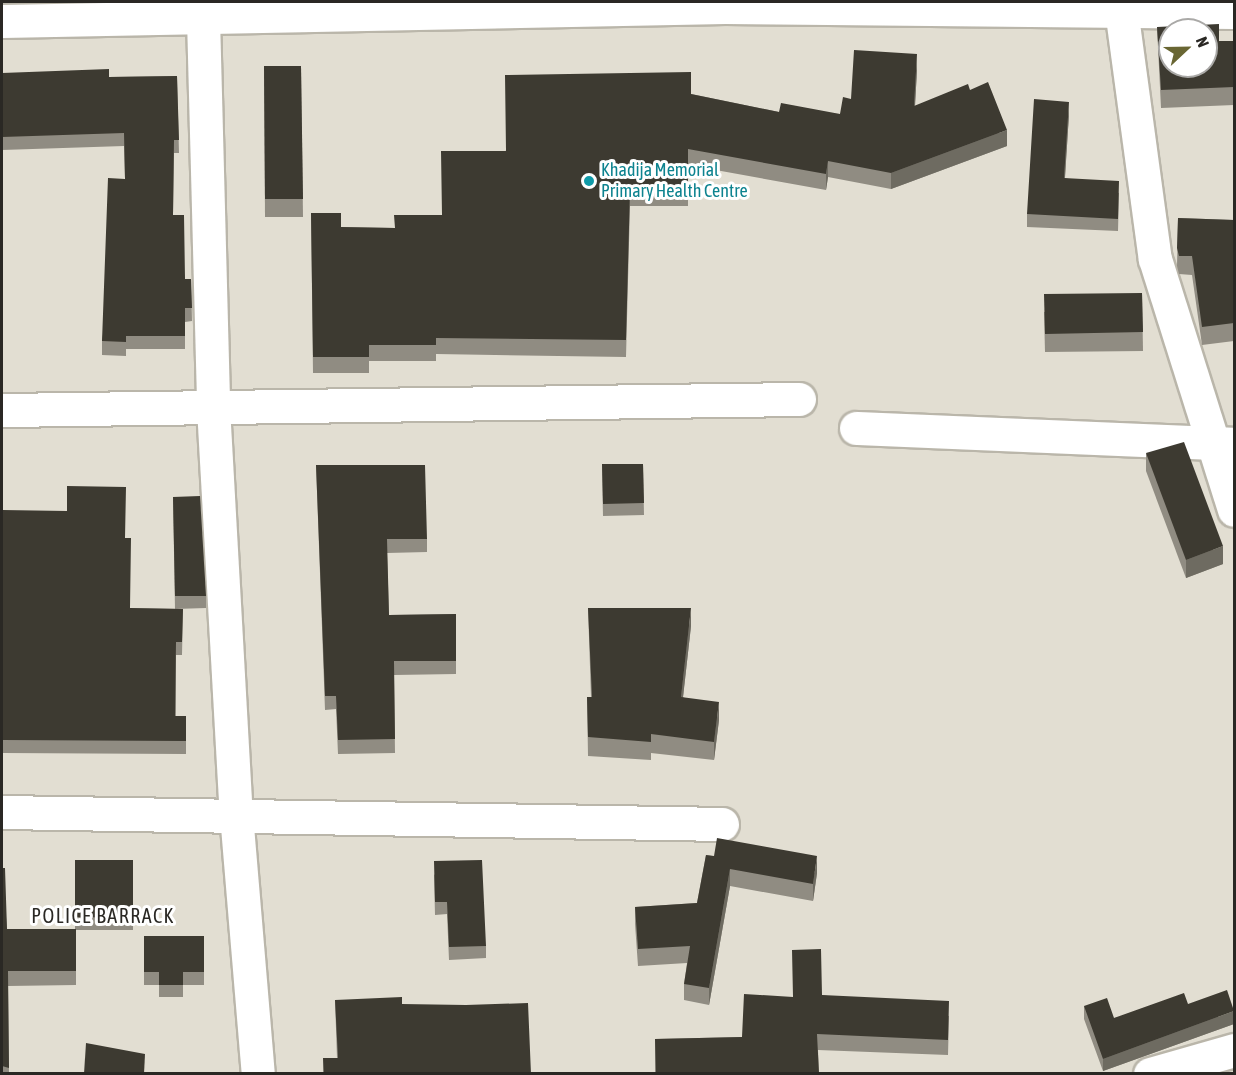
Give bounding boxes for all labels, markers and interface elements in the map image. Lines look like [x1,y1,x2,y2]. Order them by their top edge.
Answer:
north arrow [1158,18,1218,78]
text: N [1193,34,1213,50]
place label: Khadija Memorial Primary Health Centre [601,160,748,202]
marker: Khadija Memorial Primary Health Centre [582,174,596,188]
district label: POLICE BARRACK [31,903,175,927]

